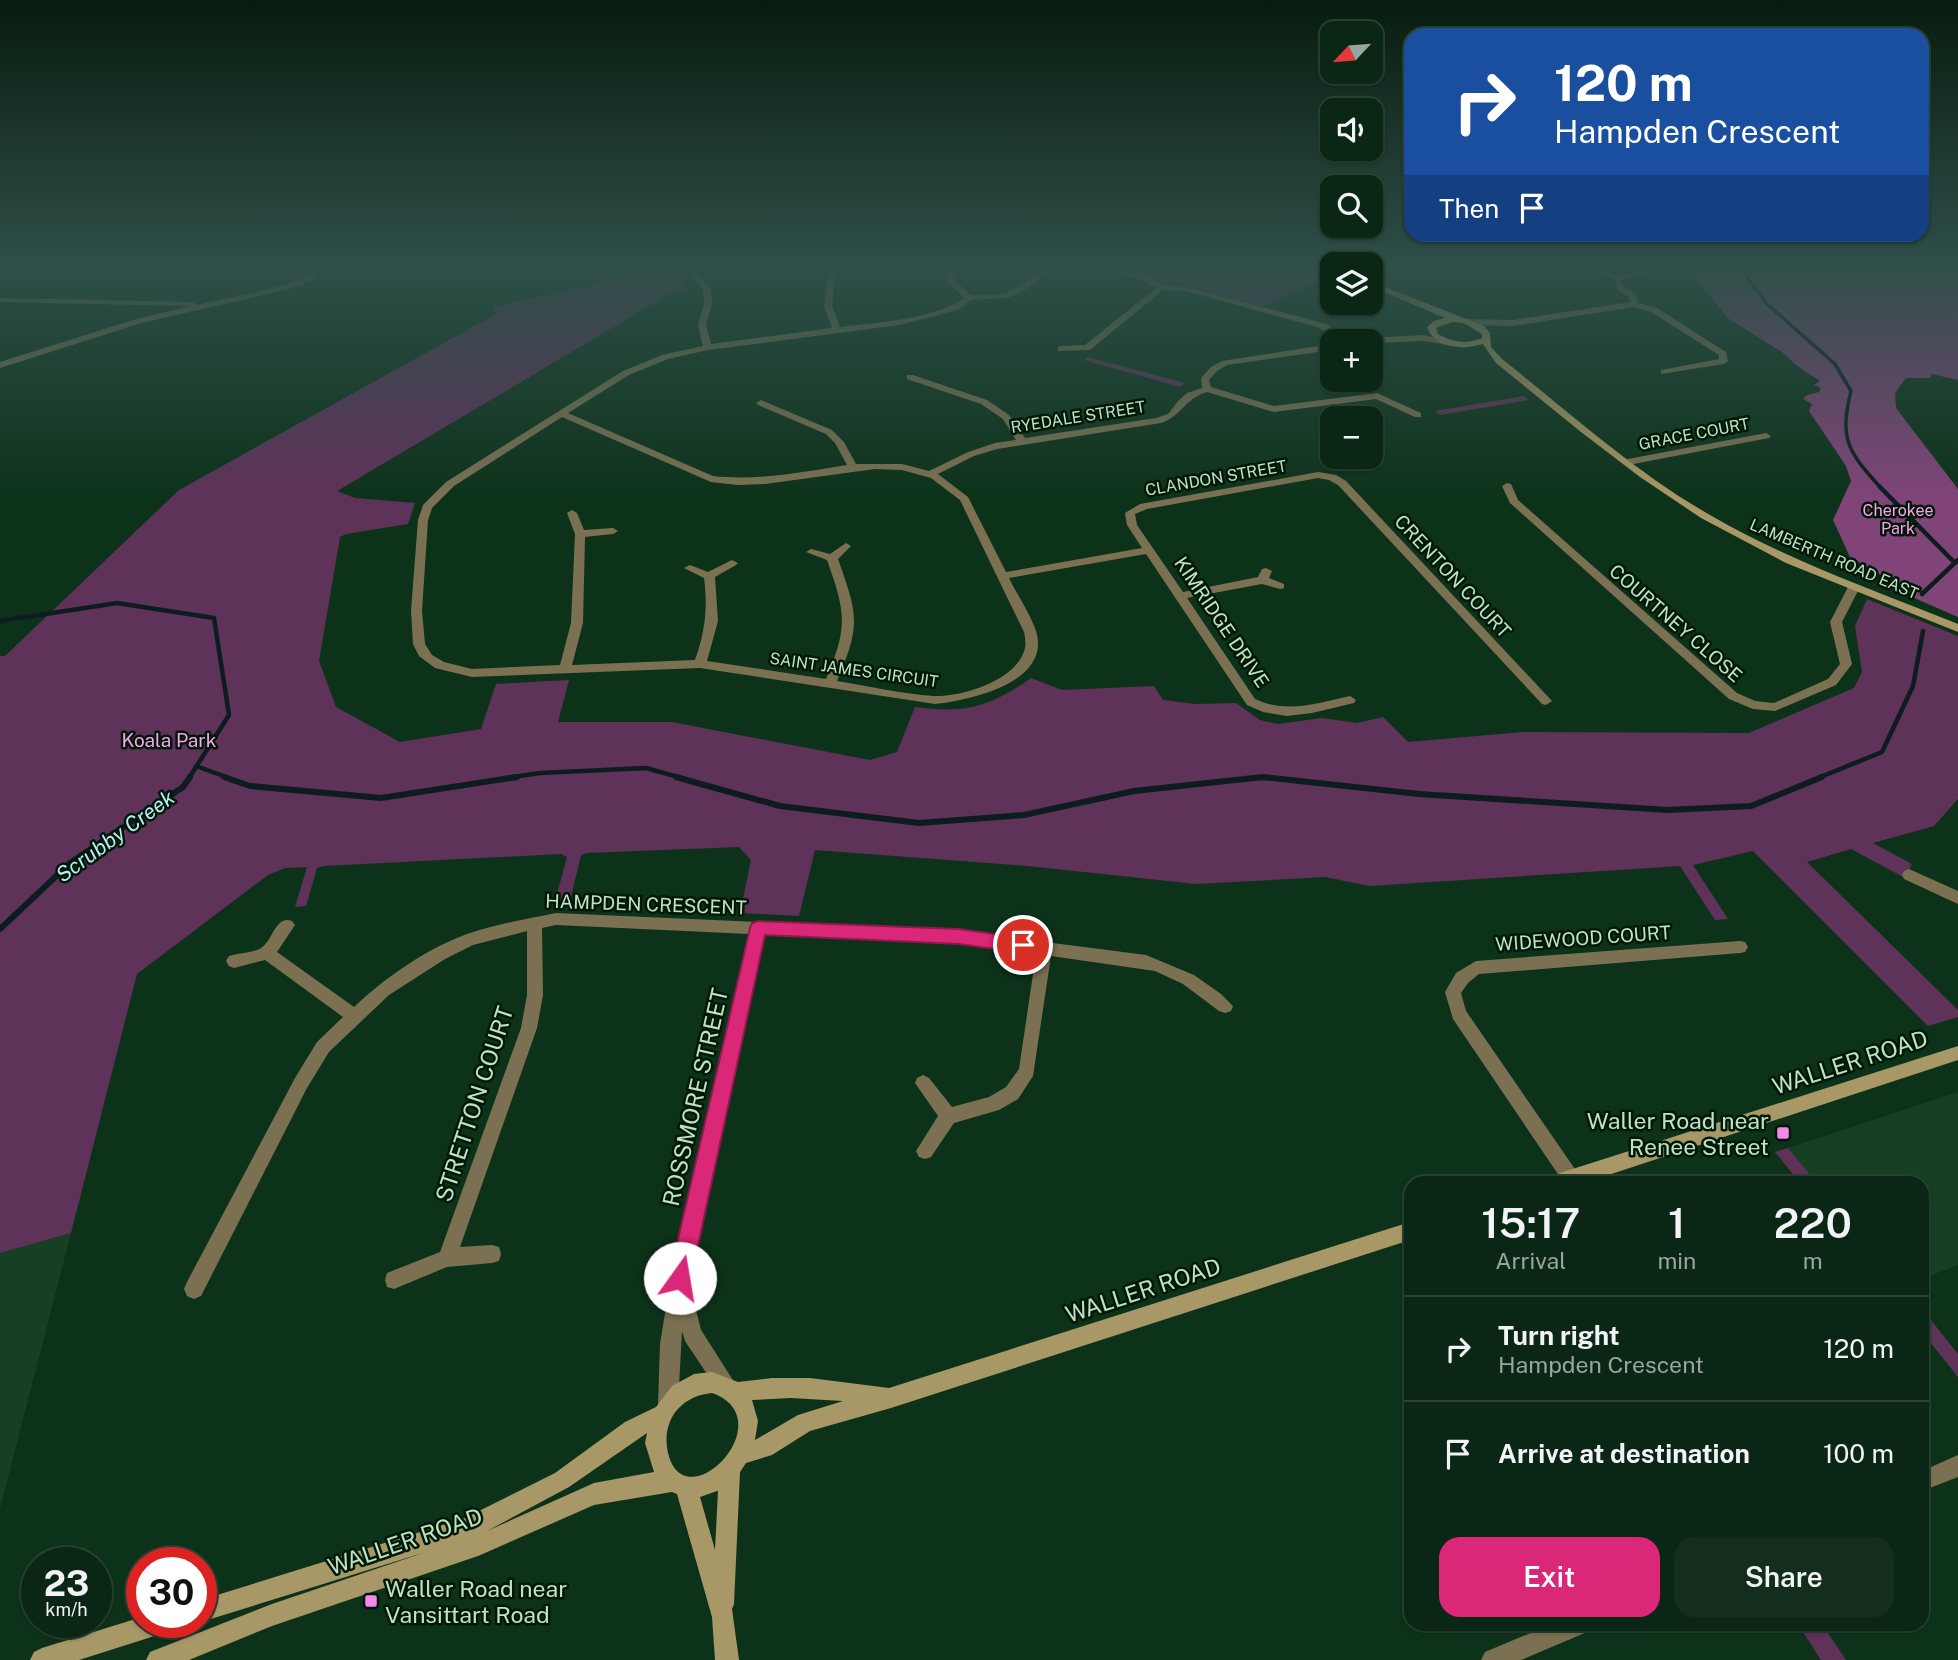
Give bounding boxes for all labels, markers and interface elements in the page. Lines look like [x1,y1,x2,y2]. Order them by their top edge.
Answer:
north arrow [1320,21,1382,84]
map controls [1320,21,1383,469]
text: 120 m [1554,54,1693,112]
icon: right [1439,56,1530,147]
button: sound [1320,98,1383,161]
text: Hampden Crescent [1554,113,1840,150]
button: search [1320,175,1383,238]
icon: arrive [1513,189,1551,227]
text: Then [1439,193,1499,224]
button: layers [1320,252,1383,315]
button: + [1320,329,1383,392]
street label: RYEDALE STREET [1009,397,1147,437]
button: − [1320,406,1383,469]
street label: GRACE COURT [1637,414,1751,454]
street label: CLANDON STREET [1144,456,1289,500]
park label: Cherokee Park [1862,501,1934,538]
street label: CRENTON COURT [1390,510,1516,642]
street label: LAMBERTH ROAD EAST [1747,515,1922,603]
street label: KIMRIDGE DRIVE [1170,552,1274,692]
street label: COURTNEY CLOSE [1605,559,1747,687]
street label: SAINT JAMES CIRCUIT [768,649,940,691]
park label: Koala Park [122,729,217,751]
water label: Scrubby Creek [51,784,180,887]
street label: HAMPDEN CRESCENT [545,889,747,919]
pin [993,915,1053,975]
street label: WIDEWOOD COURT [1494,921,1672,955]
icon: arrive [1004,926,1042,964]
street label: ROSSMORE STREET [657,985,733,1209]
street label: STRETTON COURT [430,1003,518,1205]
street label: WALLER ROAD [1769,1024,1931,1100]
place label: Waller Road near Renee Street [1587,1107,1769,1160]
marker: Waller Road near Renee Street [1775,1125,1791,1141]
text: 15:17 [1481,1198,1580,1247]
text: 1 [1668,1198,1686,1247]
text: 220 [1774,1198,1852,1247]
position arrow [643,1241,717,1315]
text: Arrival [1495,1247,1566,1274]
text: min [1657,1247,1696,1274]
text: m [1803,1247,1823,1274]
street label: WALLER ROAD [1062,1252,1224,1328]
text: Turn right [1498,1320,1620,1351]
icon: right [1439,1330,1477,1368]
text: 120 m [1823,1333,1894,1364]
text: Hampden Crescent [1498,1351,1704,1378]
icon: arrive [1439,1435,1477,1473]
text: Arrive at destination [1498,1438,1750,1469]
text: 100 m [1823,1438,1894,1469]
street label: WALLER ROAD [324,1502,486,1580]
button: Exit [1439,1537,1660,1617]
button: Share [1674,1537,1894,1617]
speed limit sign: 30 [126,1547,217,1638]
text: 23 [44,1563,89,1604]
place label: Waller Road near Vansittart Road [385,1575,567,1628]
marker: Waller Road near Vansittart Road [363,1593,379,1609]
text: km/h [45,1599,88,1620]

